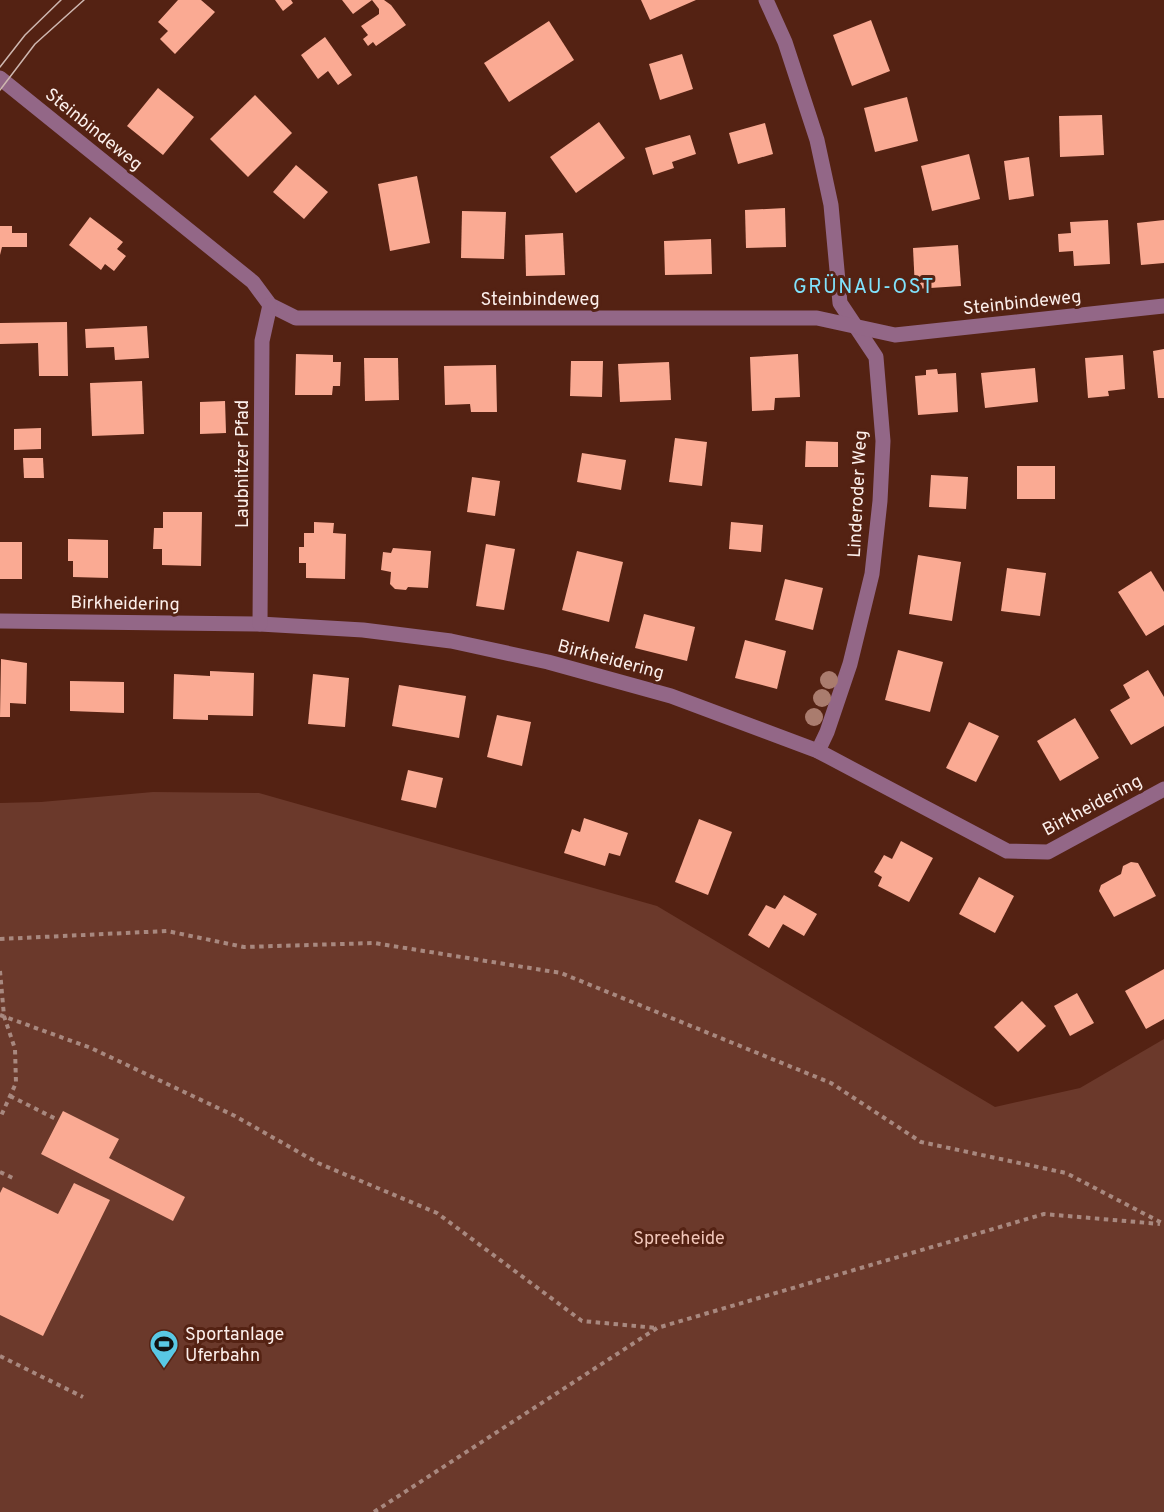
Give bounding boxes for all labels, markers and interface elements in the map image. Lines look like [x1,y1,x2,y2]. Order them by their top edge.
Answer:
street label: Steinbindeweg [40,84,147,177]
district label: GRÜNAU-OST [793,274,935,301]
street label: Steinbindeweg [962,286,1083,321]
street label: Steinbindeweg [480,289,600,312]
street label: Laubnitzer Pfad [232,400,255,528]
street label: Linderoder Weg [844,430,873,558]
street label: Birkheidering [70,592,180,617]
street label: Birkheidering [555,635,666,686]
street label: Birkheidering [1039,770,1146,842]
park label: Spreeheide [633,1228,725,1251]
place label: Sportanlage Uferbahn [185,1324,284,1368]
sports icon: Sportanlage Uferbahn [148,1328,180,1370]

